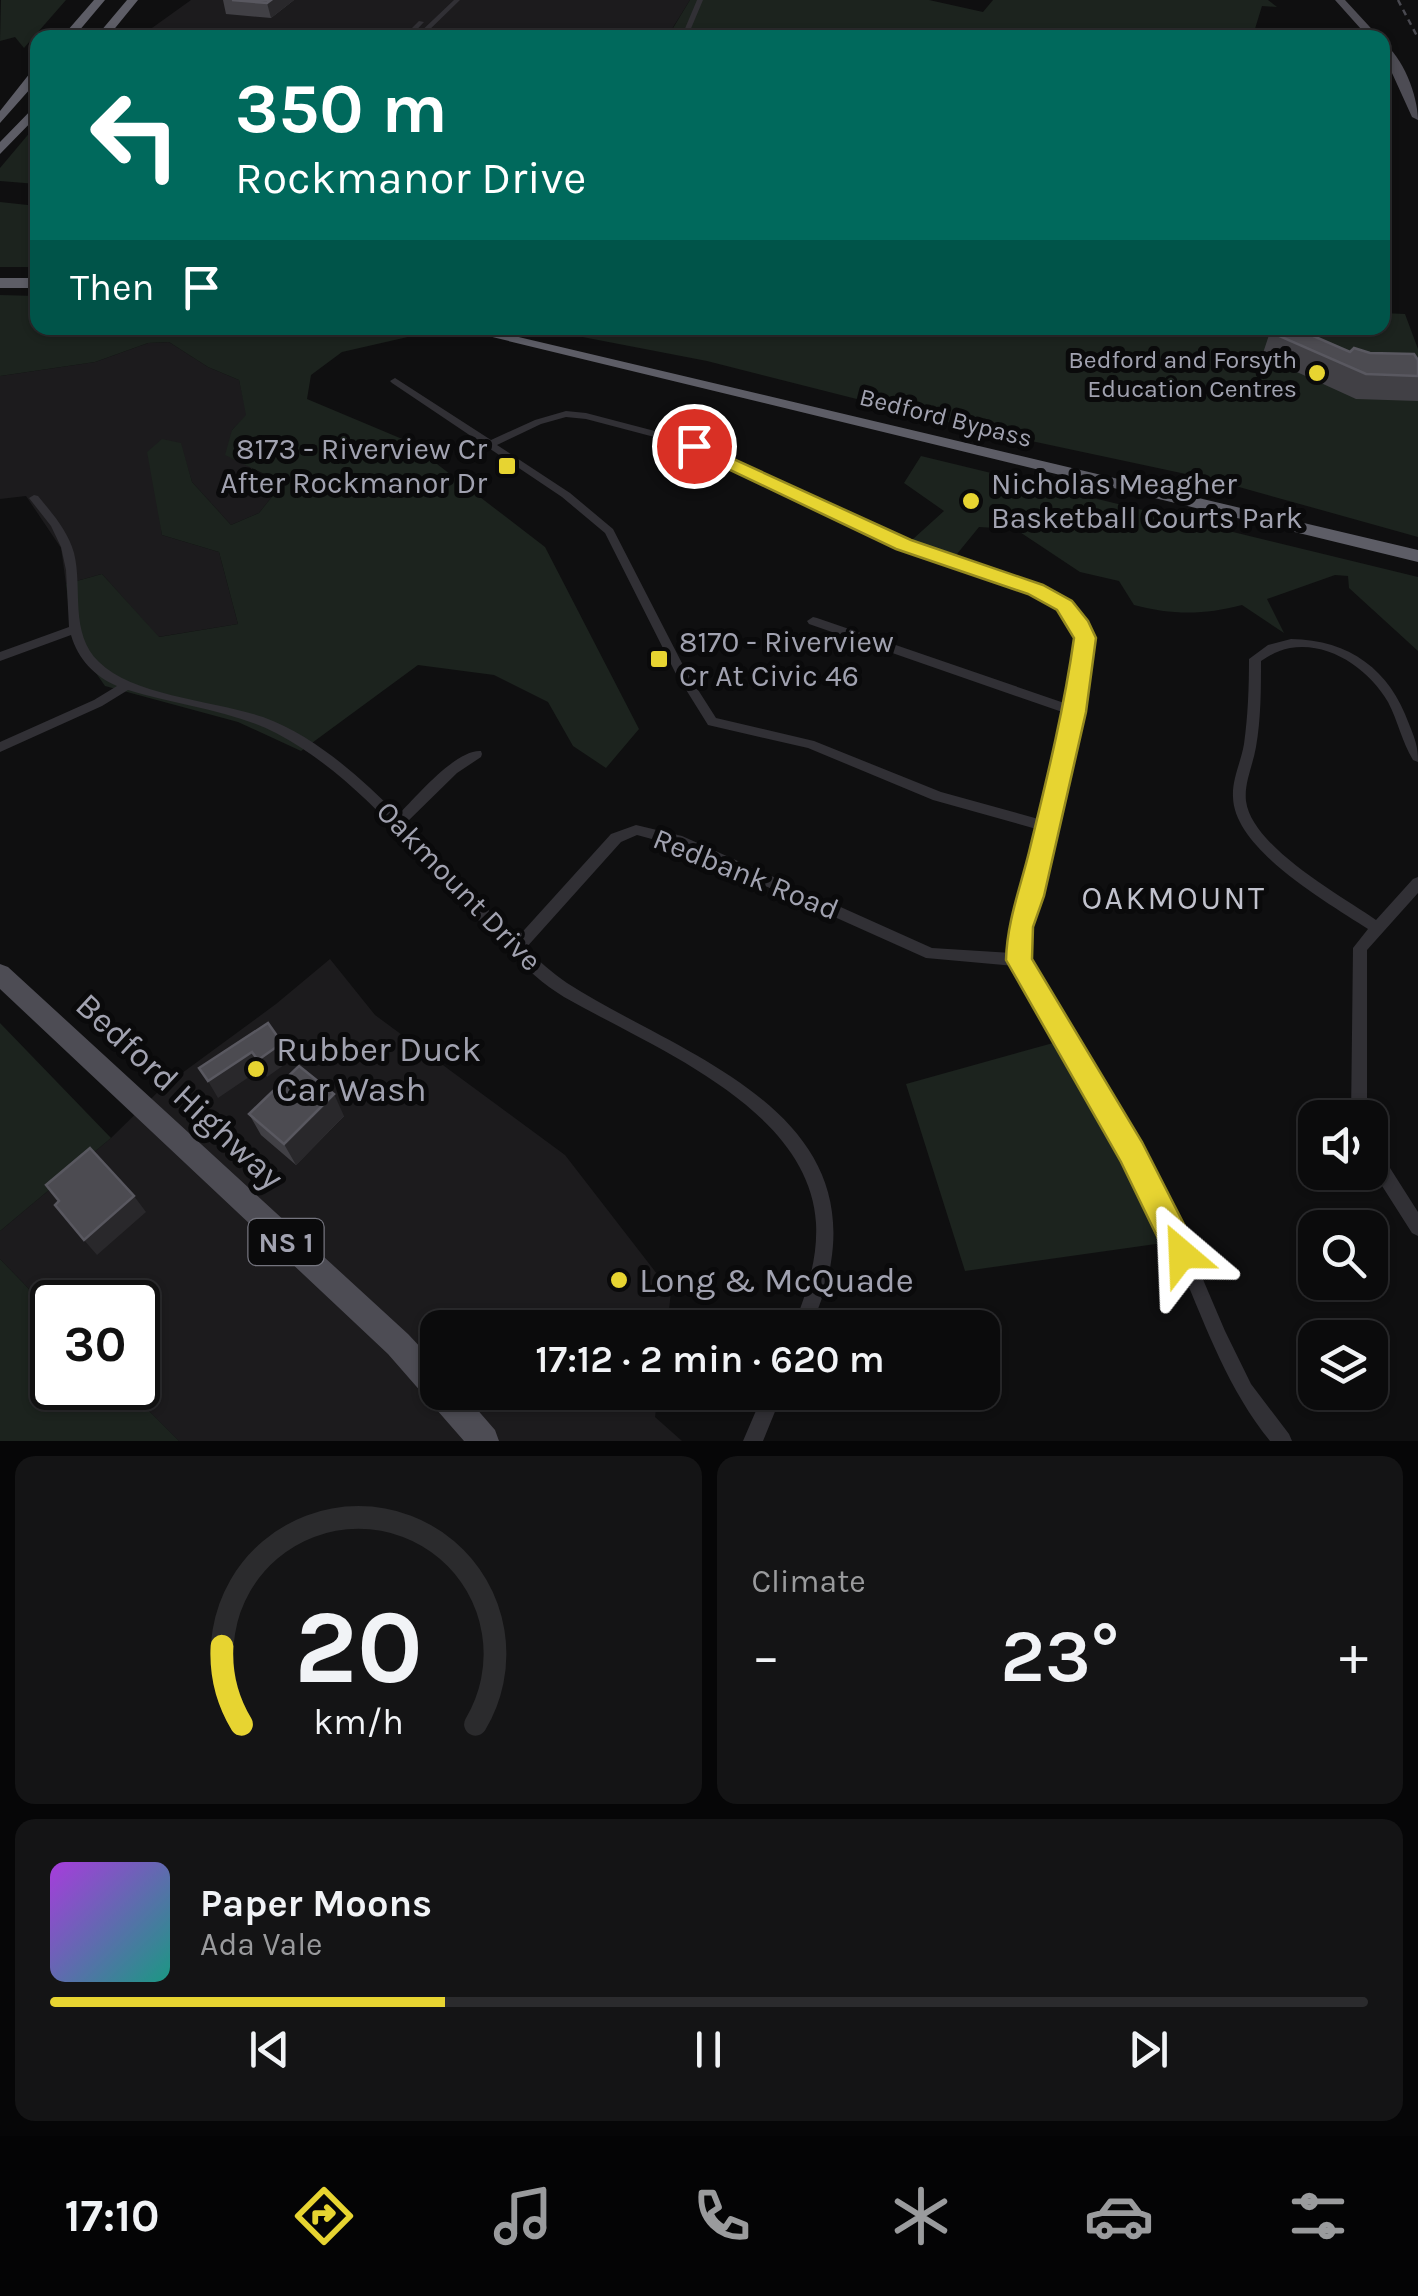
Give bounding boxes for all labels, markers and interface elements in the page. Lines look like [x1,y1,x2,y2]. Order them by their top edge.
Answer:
text: 350 m [235,68,448,150]
icon: left [70,70,200,200]
text: Rockmanor Drive [235,152,586,204]
icon: arrive [174,260,229,315]
text: Then [70,265,154,310]
place label: Bedford and Forsyth Education Centres [1068,345,1297,403]
marker: Bedford and Forsyth Education Centres [1306,362,1328,384]
street label: Bedford Bypass [856,382,1035,453]
pin [652,404,737,489]
icon: arrive [667,419,722,474]
place label: 8173 - Riverview Cr After Rockmanor Dr [220,431,487,501]
marker: 8173 - Riverview Cr After Rockmanor Dr [496,455,518,477]
place label: Nicholas Meagher Basketball Courts Park [991,466,1303,536]
marker: Nicholas Meagher Basketball Courts Park [960,490,982,512]
place label: 8170 - Riverview Cr At Civic 46 [679,624,894,694]
marker: 8170 - Riverview Cr At Civic 46 [648,648,670,670]
street label: Oakmount Drive [369,794,549,978]
street label: Redbank Road [648,820,844,928]
district label: OAKMOUNT [1081,880,1267,917]
street label: Bedford Highway [67,985,292,1198]
place label: Rubber Duck Car Wash [276,1029,481,1110]
marker: Rubber Duck Car Wash [245,1058,267,1080]
map controls [1298,1100,1388,1410]
button: sound [1298,1100,1388,1190]
position arrow [1130,1202,1234,1306]
button: search [1298,1210,1388,1300]
road number: NS 1 [248,1219,324,1265]
place label: Long & McQuade [639,1260,914,1301]
marker: Long & McQuade [608,1269,630,1291]
speed limit sign: 30 [30,1280,160,1410]
button: layers [1298,1320,1388,1410]
text: 17:12 · 2 min · 620 m [535,1337,885,1382]
text: Climate [752,1563,866,1600]
text: 20 [294,1587,423,1708]
text: 23° [1000,1612,1119,1700]
text: − [752,1624,780,1688]
text: + [1339,1624,1368,1688]
text: km/h [313,1701,404,1743]
text: Paper Moons [200,1881,432,1926]
text: Ada Vale [200,1926,323,1963]
icon: previous [242,2022,297,2077]
icon: pause [681,2022,736,2077]
icon: next [1121,2022,1176,2077]
icon: directions [289,2181,359,2251]
icon: music [488,2181,558,2251]
icon: phone [687,2181,757,2251]
icon: climate [886,2181,956,2251]
icon: car [1084,2181,1154,2251]
icon: filters [1283,2181,1353,2251]
text: 17:10 [64,2190,160,2242]

